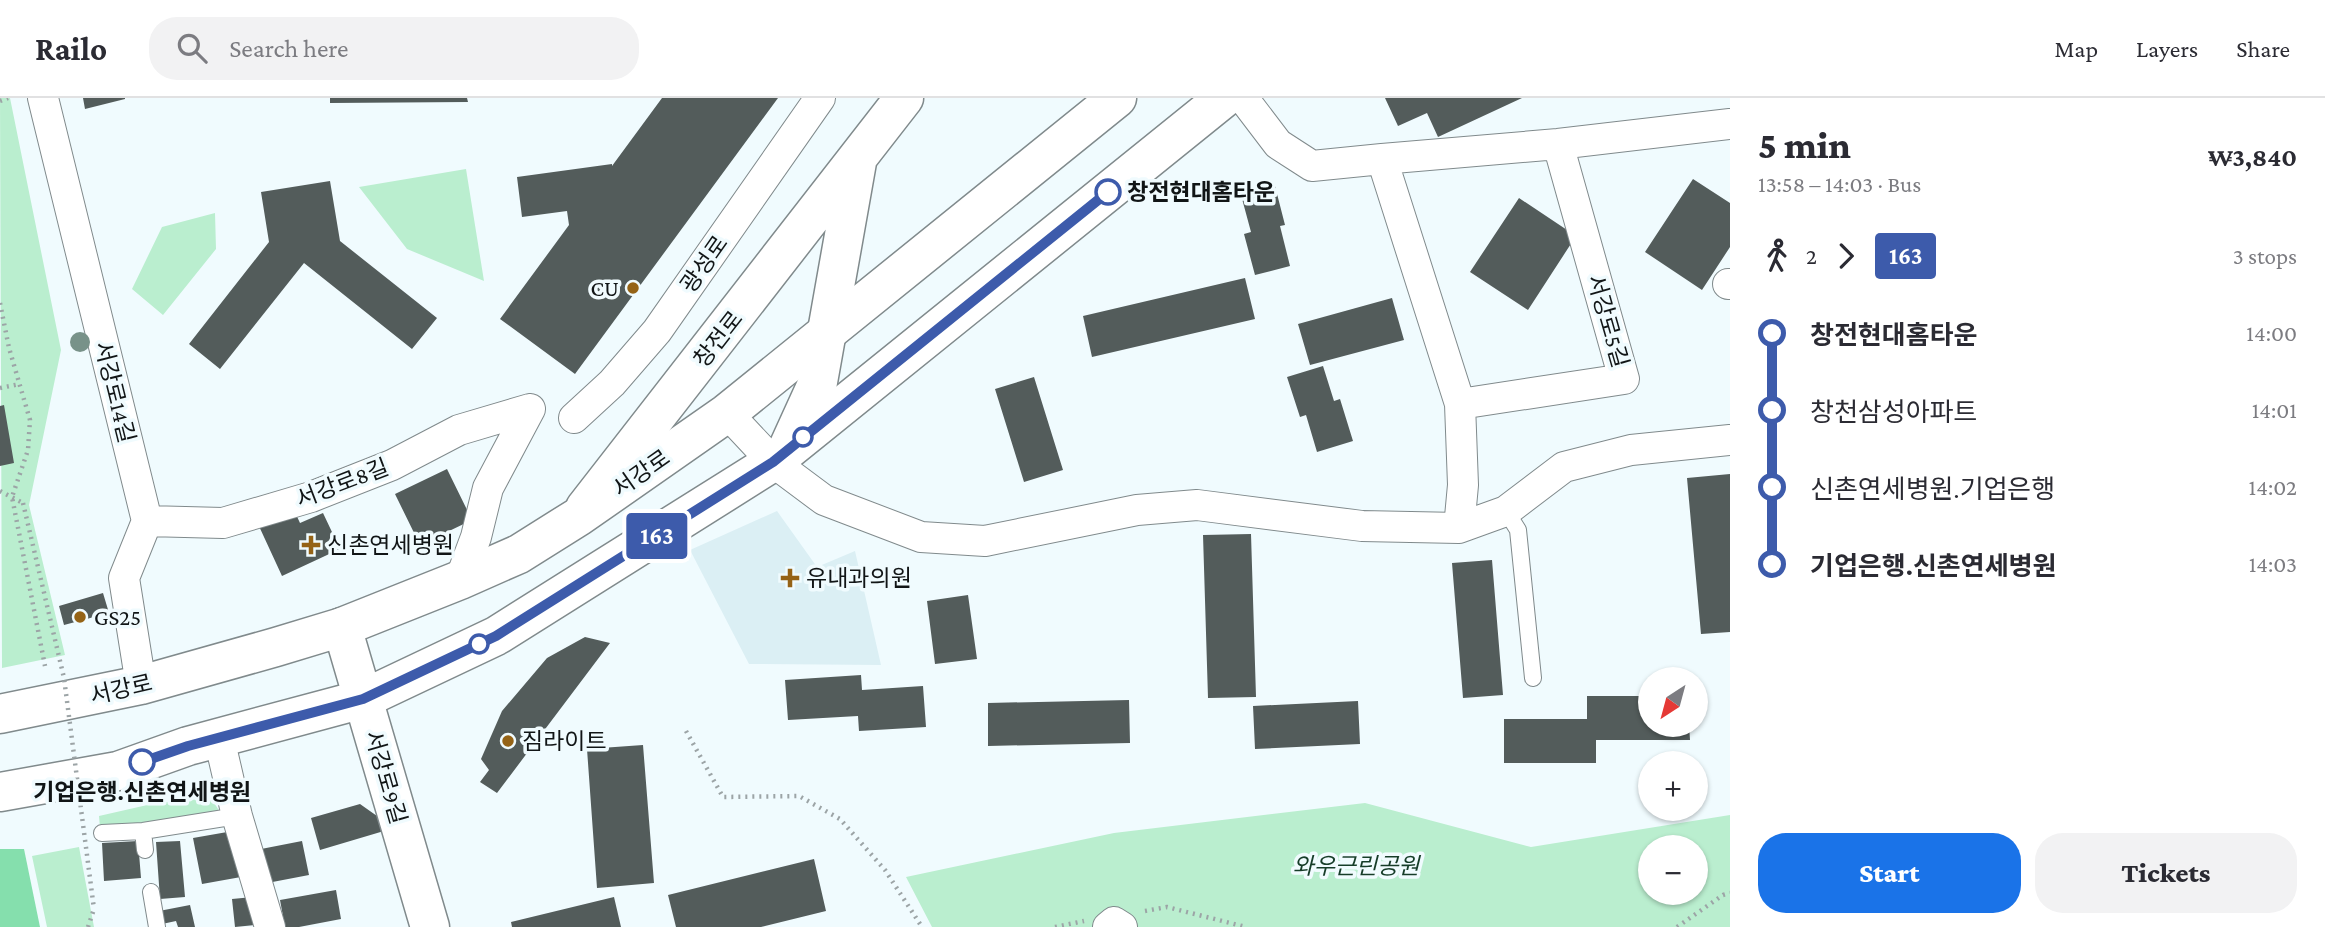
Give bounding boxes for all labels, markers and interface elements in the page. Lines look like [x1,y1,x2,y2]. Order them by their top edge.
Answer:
search box [149,17,639,80]
icon: search [173,29,211,67]
text: Railo [35,30,107,67]
text: Search here [229,34,348,63]
text: Map [2054,35,2098,62]
text: Layers [2136,35,2198,62]
text: Share [2236,35,2290,62]
text: 5 min [1758,124,1851,166]
text: ₩3,840 [2208,143,2297,172]
text: 13:58 – 14:03 · Bus [1758,171,1921,197]
marker: 창전현대홈타운 [1095,179,1121,205]
place label: 창전현대홈타운 [1127,179,1275,205]
street label: 광성로 [675,231,733,297]
icon: walk [1758,237,1796,275]
icon: forward [1827,237,1865,275]
text: 163 [1889,242,1922,269]
text: 2 [1806,243,1817,269]
text: 3 stops [2233,243,2297,269]
street label: 서강로5길 [1582,272,1634,370]
place label: CU [591,275,619,301]
marker: CU [625,280,641,296]
street label: 창전로 [688,306,748,372]
text: 14:00 [2246,320,2297,346]
text: 창전현대홈타운 [1810,321,1977,350]
street label: 서강로14길 [90,338,140,446]
text: 14:01 [2252,397,2297,423]
text: 창천삼성아파트 [1810,398,1977,427]
unlabelled marker [793,427,813,447]
street label: 서강로 [608,444,674,502]
street label: 서강로8길 [292,453,392,513]
text: 14:02 [2249,474,2297,500]
text: 신촌연세병원.기업은행 [1810,475,2055,504]
line badge: 163 [617,513,697,559]
text: 163 [640,522,674,549]
place label: 신촌연세병원 [327,532,454,558]
marker: 신촌연세병원 [301,535,321,555]
text: 14:03 [2249,551,2297,577]
text: 기업은행.신촌연세병원 [1810,552,2056,581]
place label: 유내과의원 [806,565,912,591]
marker: 유내과의원 [780,568,800,588]
place label: GS25 [94,604,141,630]
marker: GS25 [72,609,88,625]
unlabelled marker [469,634,489,654]
north arrow [1638,667,1708,737]
map controls [1638,667,1708,905]
street label: 서강로 [87,669,155,709]
street label: 서강로9길 [360,727,412,827]
place label: 짐라이트 [522,728,607,754]
marker: 짐라이트 [500,733,516,749]
marker: 기업은행.신촌연세병원 [129,749,155,775]
button: + [1638,751,1708,821]
place label: 기업은행.신촌연세병원 [33,779,251,805]
button: Start [1758,833,2021,913]
button: Tickets [2035,833,2297,913]
button: − [1638,835,1708,905]
park label: 와우근린공원 [1293,853,1421,879]

